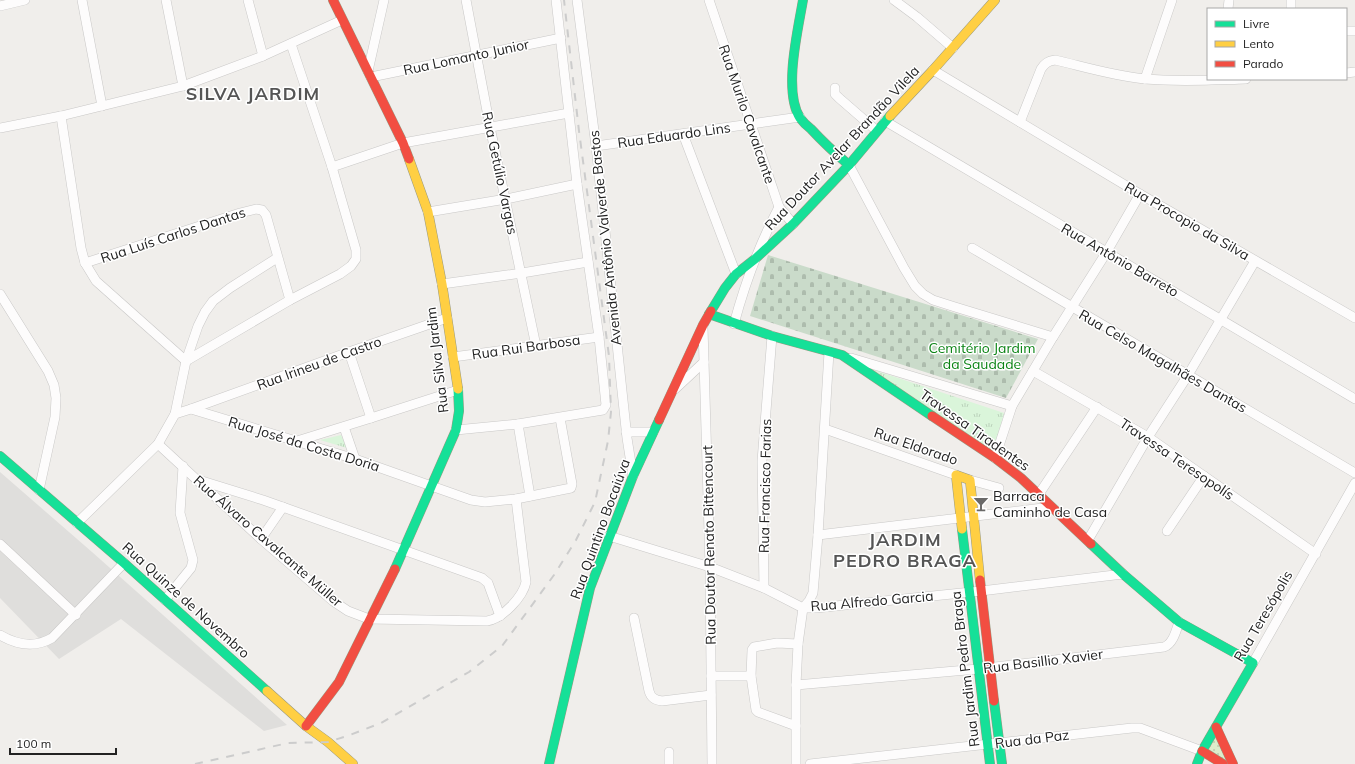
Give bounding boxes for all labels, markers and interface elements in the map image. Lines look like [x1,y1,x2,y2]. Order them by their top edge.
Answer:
legend [1207,8,1347,80]
text: Livre [1243,16,1270,31]
street label: Rua Lomanto Junior [402,35,531,79]
text: Lento [1243,36,1274,51]
street label: Rua Murilo Cavalcante [715,42,779,186]
text: Parado [1243,56,1283,71]
street label: Rua Doutor Avelar Brandão Vilela [761,62,923,234]
district label: SILVA JARDIM [186,82,320,105]
street label: Rua Getúlio Vargas [478,110,522,236]
street label: Rua Eduardo Lins [616,118,732,152]
street label: Avenida Antônio Valverde Bastos [585,129,625,346]
street label: Rua Procopio da Silva [1121,178,1253,264]
street label: Rua Luís Carlos Dantas [98,203,248,267]
street label: Rua Antônio Barreto [1058,219,1182,301]
street label: Rua Celso Magalhães Dantas [1076,305,1250,417]
street label: Rua Silva Jardim [422,306,452,414]
street label: Rua Rui Barbosa [471,330,581,364]
street label: Rua Irineu de Castro [254,332,384,394]
park label: Cemitério Jardim da Saudade [929,339,1035,373]
street label: Travessa Tiradentes [916,385,1034,475]
street label: Rua José da Costa Doria [226,412,382,476]
street label: Travessa Teresopolís [1116,414,1238,504]
street label: Rua Francisco Farias [755,419,775,553]
street label: Rua Eldorado [872,423,960,469]
street label: Rua Doutor Renato Bittencourt [698,445,720,645]
street label: Rua Quintino Bocaiúva [566,456,634,602]
street label: Rua Álvaro Cavalcante Müller [190,471,347,611]
place label: Barraca Caminho de Casa [993,487,1107,521]
bar icon: Barraca Caminho de Casa [972,495,990,513]
district label: JARDIM PEDRO BRAGA [833,528,977,572]
street label: Rua Quinze de Novembro [119,538,253,662]
street label: Rua Teresópolis [1230,567,1296,665]
street label: Rua Alfredo Garcia [810,587,934,615]
street label: Rua Jardim Pedro Braga [947,590,983,748]
street label: Rua Basillio Xavier [982,645,1105,677]
street label: Rua da Paz [994,726,1070,752]
scale bar [10,730,116,756]
text: 100 m [16,736,51,751]

